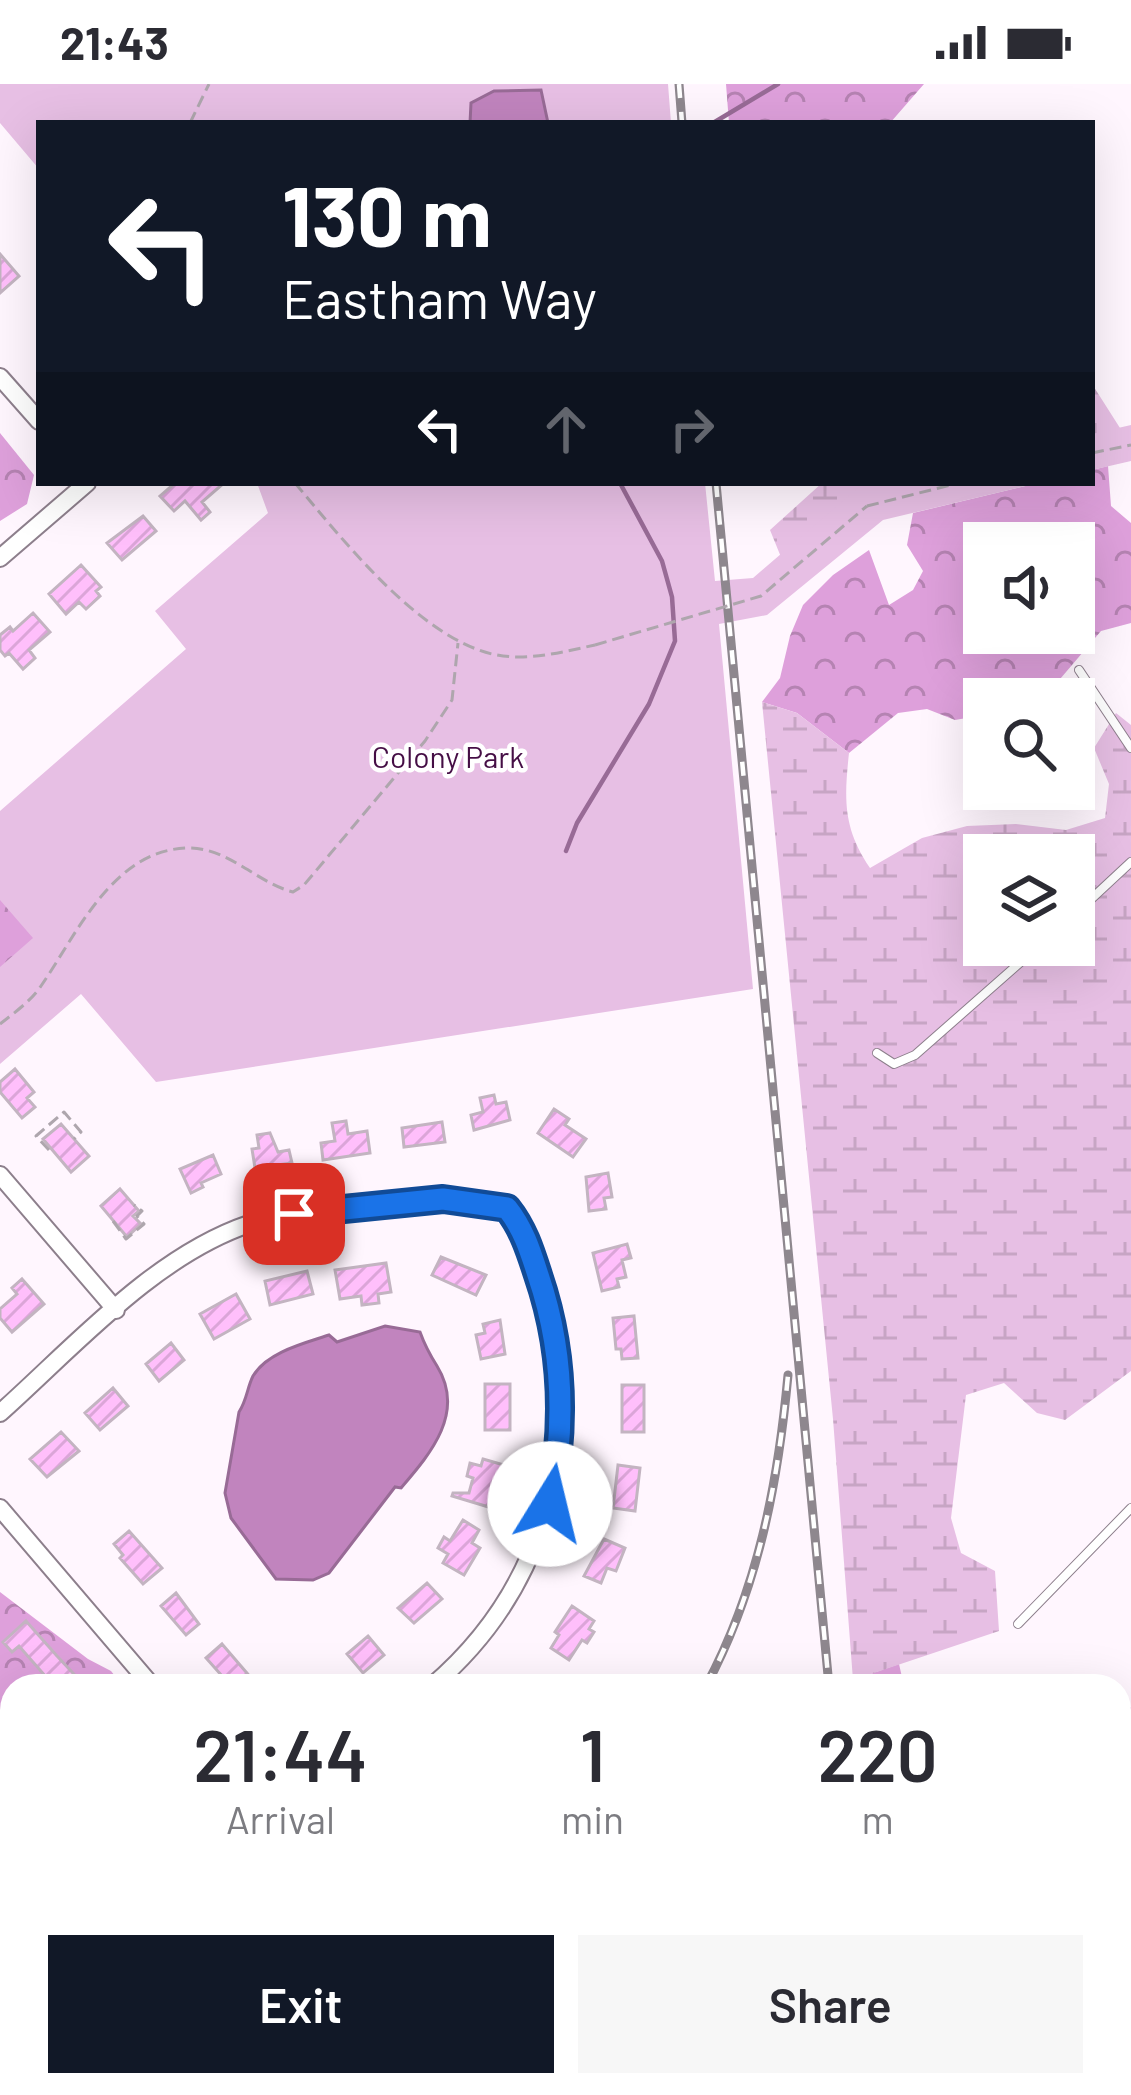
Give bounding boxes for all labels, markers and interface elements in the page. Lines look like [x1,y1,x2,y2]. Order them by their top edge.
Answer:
text: 21:43 [60,15,169,69]
text: 130 m [282,163,492,264]
icon: left [84,168,240,324]
text: Eastham Way [282,265,597,330]
icon: left [407,396,473,462]
icon: ahead [533,396,599,462]
icon: right [659,396,725,462]
map controls [963,522,1095,966]
button: sound [963,522,1095,654]
button: search [963,678,1095,810]
park label: Colony Park [372,738,524,774]
button: layers [963,834,1095,966]
pin [243,1163,345,1265]
icon: arrive [261,1181,327,1247]
position arrow [487,1441,613,1567]
text: 21:44 [193,1710,368,1796]
text: 1 [580,1710,605,1796]
text: 220 [817,1710,938,1796]
text: Arrival [226,1795,335,1842]
text: min [561,1795,624,1842]
text: m [861,1795,894,1842]
button: Exit [48,1935,554,2073]
button: Share [578,1935,1083,2073]

